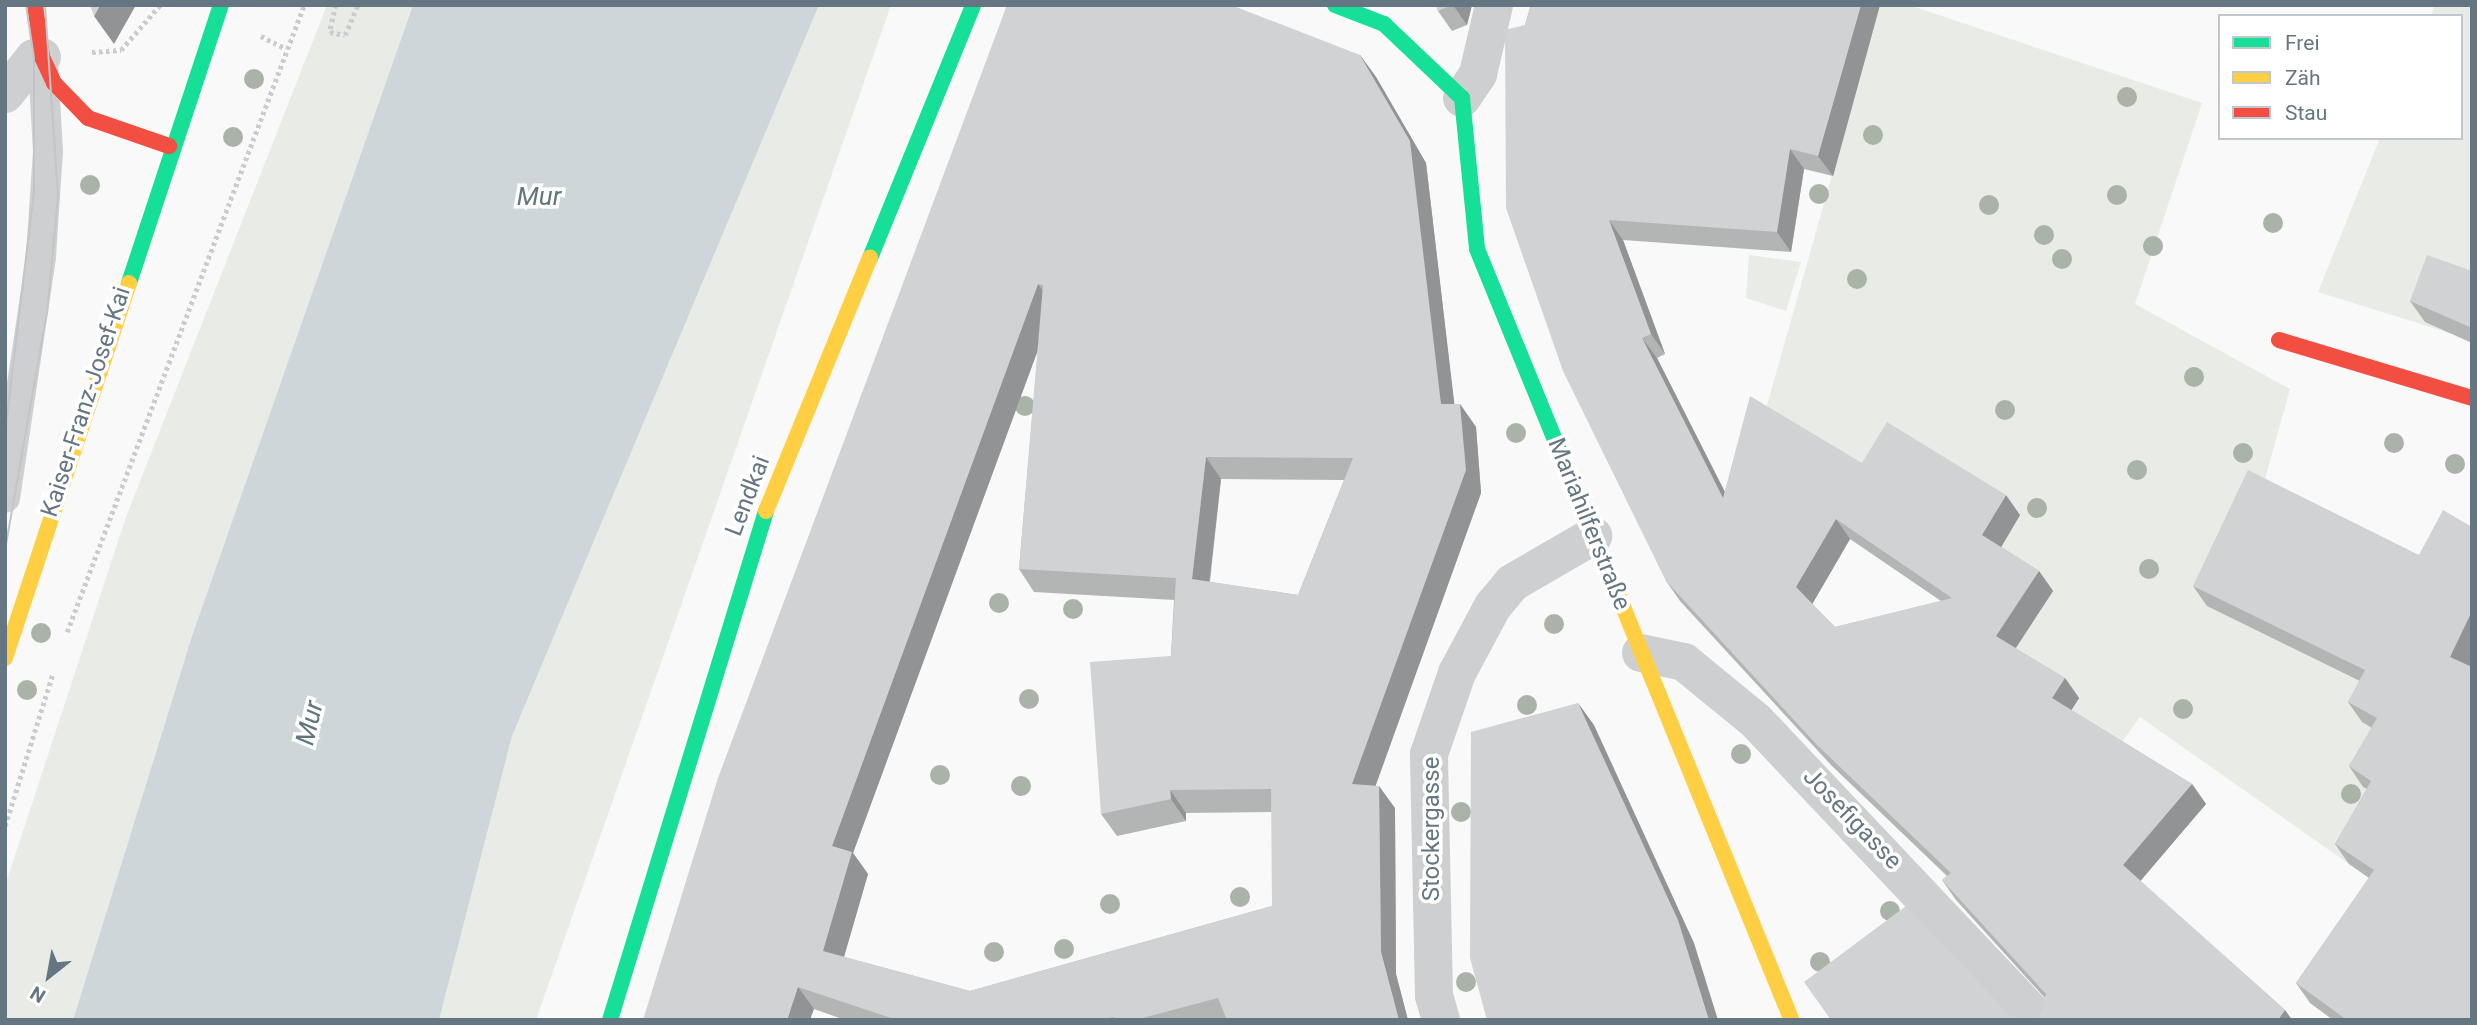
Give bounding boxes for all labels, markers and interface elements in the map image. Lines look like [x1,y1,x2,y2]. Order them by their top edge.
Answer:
legend [2218,14,2463,140]
text: Frei [2285,31,2320,55]
text: Zäh [2285,66,2321,90]
text: Stau [2285,101,2327,125]
water label: Mur [517,181,561,213]
street label: Kaiser-Franz-Josef-Kai [35,283,137,521]
street label: Mariahilferstraße [1541,434,1637,614]
street label: Lendkai [720,452,776,540]
water label: Mur [290,698,330,748]
street label: Stockergasse [1418,757,1446,901]
street label: Josefigasse [1797,762,1907,876]
north arrow [14,941,84,1011]
text: N [26,981,50,1008]

